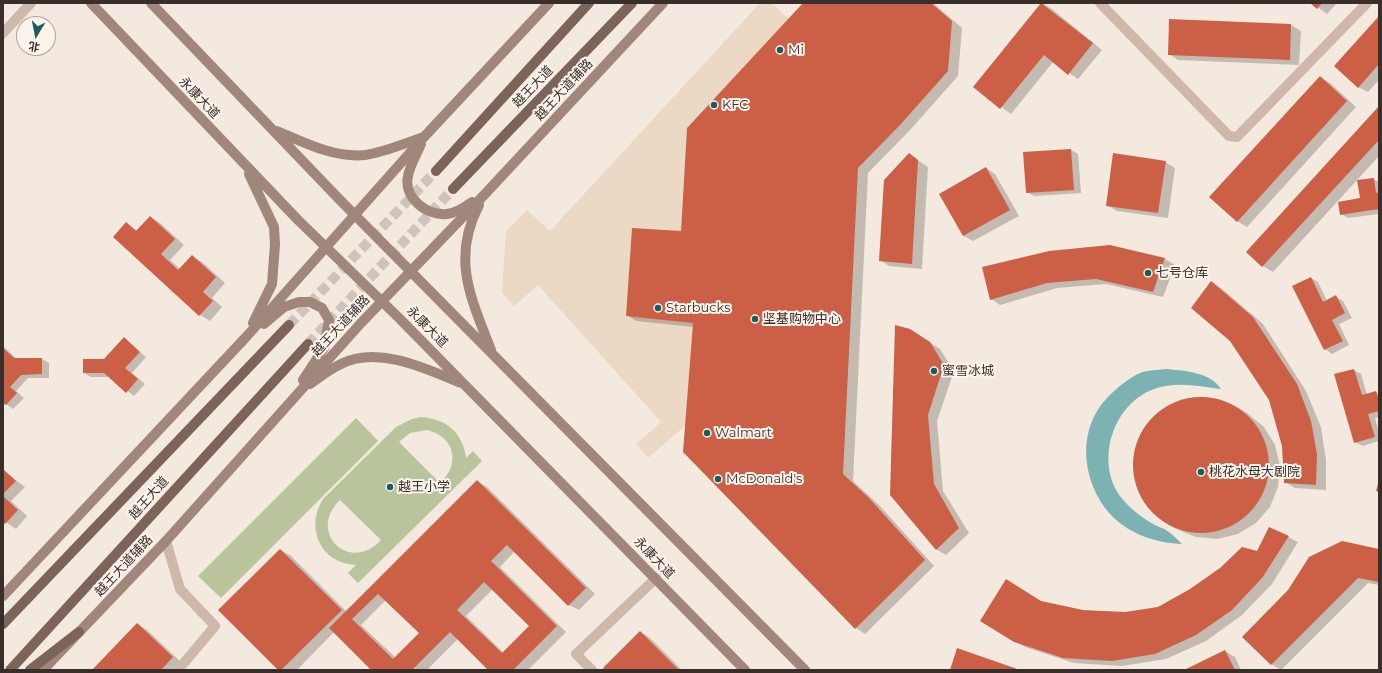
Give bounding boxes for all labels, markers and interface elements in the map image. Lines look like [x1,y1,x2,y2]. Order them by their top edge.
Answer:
north arrow [16,16,56,56]
text: 北 [27,39,41,55]
place label: Mi [788,42,804,58]
marker: Mi [775,45,785,55]
street label: 越王大道辅路 [532,56,596,124]
street label: 越王大道 [509,63,557,111]
street label: 永康大道 [175,74,223,122]
place label: KFC [722,97,749,113]
marker: KFC [709,100,719,110]
place label: 七号仓库 [1156,265,1208,281]
marker: 七号仓库 [1143,268,1153,278]
street label: 越王大道辅路 [309,292,373,360]
place label: Starbucks [666,300,730,316]
street label: 永康大道 [403,303,451,351]
marker: Starbucks [653,303,663,313]
place label: 坚基购物中心 [763,311,841,327]
marker: 坚基购物中心 [750,314,760,324]
place label: 蜜雪冰城 [942,363,994,379]
marker: 蜜雪冰城 [929,366,939,376]
place label: Walmart [715,425,772,441]
marker: Walmart [702,428,712,438]
place label: 桃花水母大剧院 [1209,464,1300,480]
marker: 桃花水母大剧院 [1196,467,1206,477]
place label: McDonald's [726,471,802,487]
street label: 越王大道 [126,473,172,523]
marker: McDonald's [713,474,723,484]
place label: 越王小学 [398,479,450,495]
marker: 越王小学 [385,482,395,492]
street label: 越王大道辅路 [92,532,156,600]
street label: 永康大道 [630,534,678,582]

